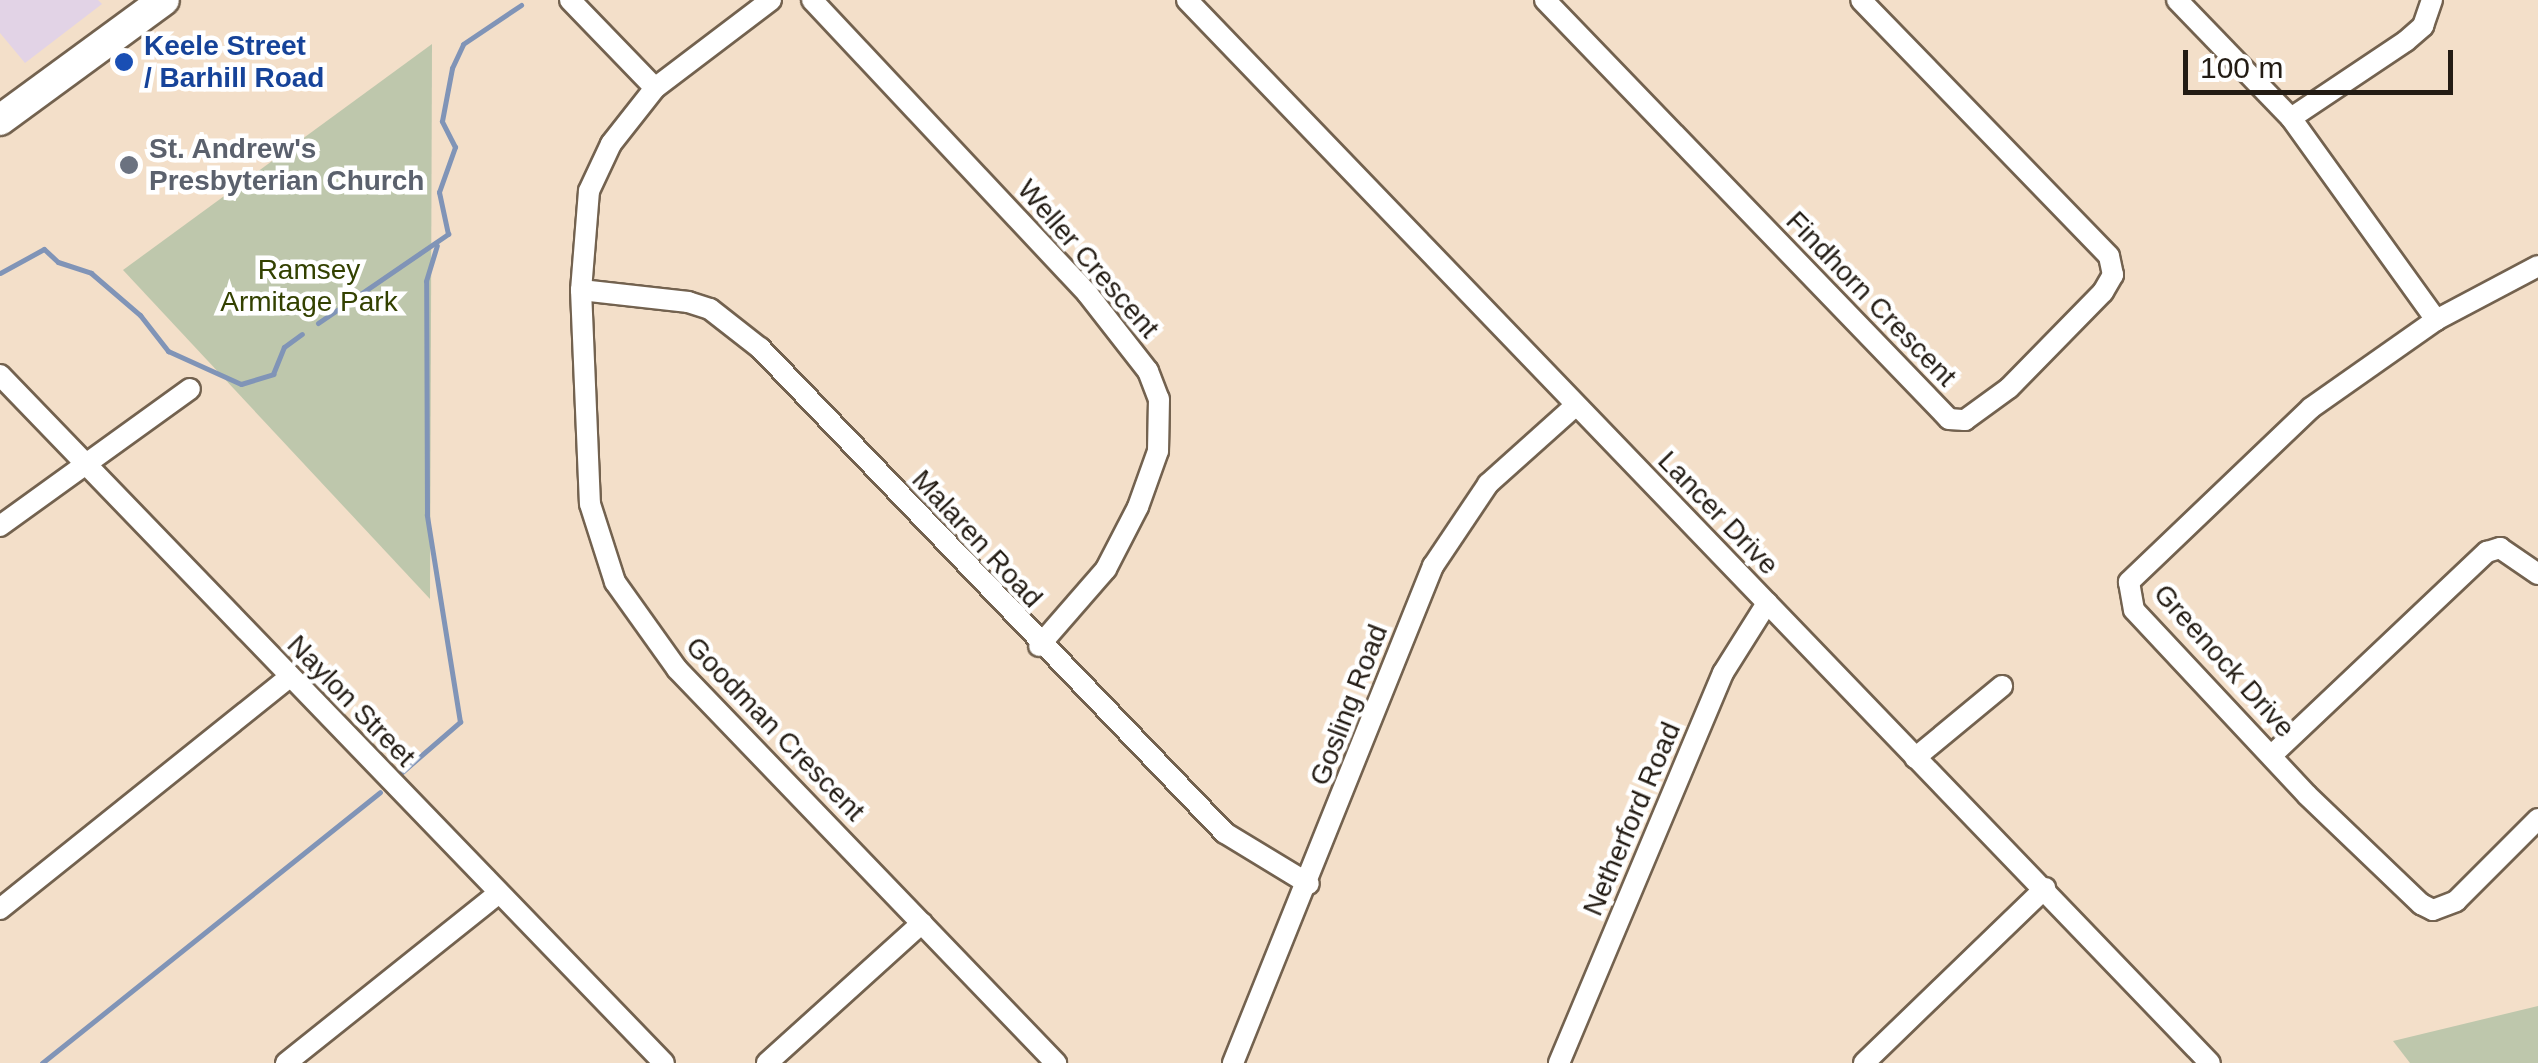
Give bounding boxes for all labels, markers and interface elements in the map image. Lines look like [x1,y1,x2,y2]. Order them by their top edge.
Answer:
place label: Keele Street / Barhill Road [144,29,324,95]
scale bar [2188,30,2458,92]
marker: Keele Street / Barhill Road [113,51,135,73]
text: 100 m [2200,51,2283,84]
place label: St. Andrew's Presbyterian Church [149,132,424,198]
marker: St. Andrew's Presbyterian Church [118,154,140,176]
street label: Weller Crescent [1010,173,1166,345]
street label: Findhorn Crescent [1779,204,1963,394]
park label: Ramsey Armitage Park [220,253,398,319]
street label: Lancer Drive [1651,444,1785,582]
street label: Malaren Road [905,463,1049,615]
street label: Greenock Drive [2146,577,2302,745]
street label: Gosling Road [1303,620,1395,790]
street label: Naylon Street [280,628,422,774]
street label: Goodman Crescent [679,630,871,828]
street label: Netherford Road [1576,717,1688,921]

